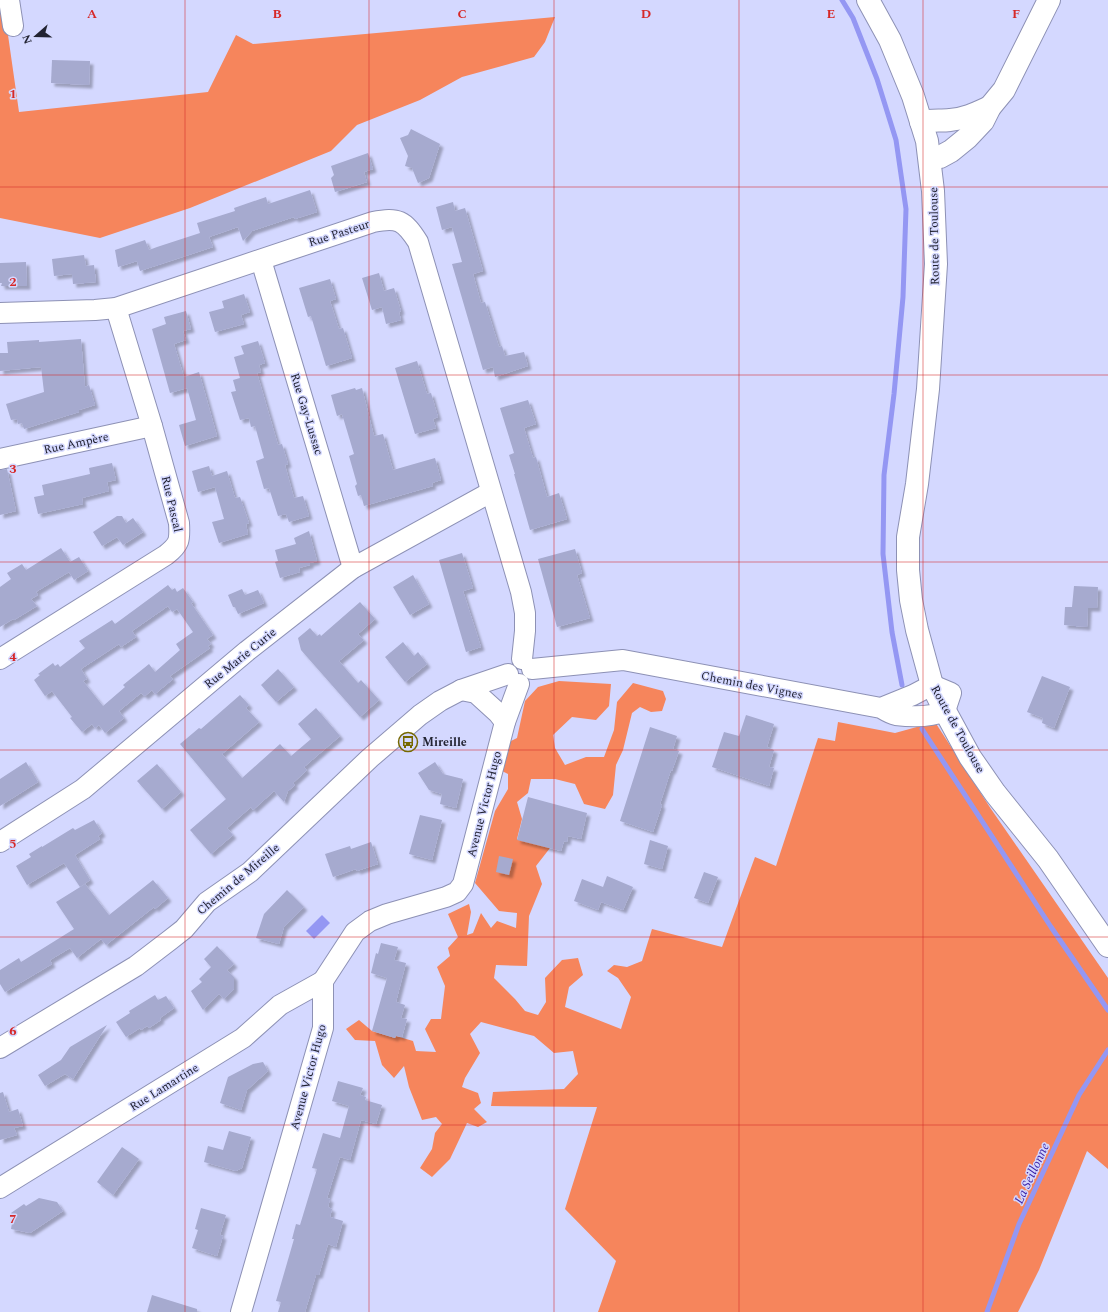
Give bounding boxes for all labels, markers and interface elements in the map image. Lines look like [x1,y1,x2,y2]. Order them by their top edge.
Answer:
text: A [87,4,97,24]
text: B [272,4,282,24]
text: C [457,4,467,24]
text: D [641,4,651,24]
text: E [827,4,836,24]
text: F [1012,4,1020,24]
north arrow [16,16,56,56]
text: N [18,32,37,46]
text: 1 [9,84,17,104]
street label: Route de Toulouse [924,187,945,285]
street label: Rue Pasteur [306,215,372,252]
text: 2 [9,272,17,292]
street label: Rue Gay-Lussac [285,371,328,458]
street label: Rue Ampère [42,427,111,460]
text: 3 [9,459,17,479]
street label: Rue Pascal [156,474,187,534]
street label: Rue Marie Curie [200,623,281,693]
text: 4 [9,647,17,667]
street label: Chemin des Vignes [699,666,804,705]
street label: Route de Toulouse [925,682,990,777]
bus stop icon: Mireille [397,731,419,753]
place label: Mireille [422,733,467,752]
street label: Avenue Victor Hugo [462,749,507,859]
text: 5 [9,834,17,854]
street label: Chemin de Mireille [193,839,284,920]
text: 6 [9,1021,17,1041]
street label: Avenue Victor Hugo [285,1022,332,1132]
street label: Rue Lamartine [126,1058,203,1116]
water label: La Seillonne [1009,1139,1055,1207]
text: 7 [9,1209,17,1229]

